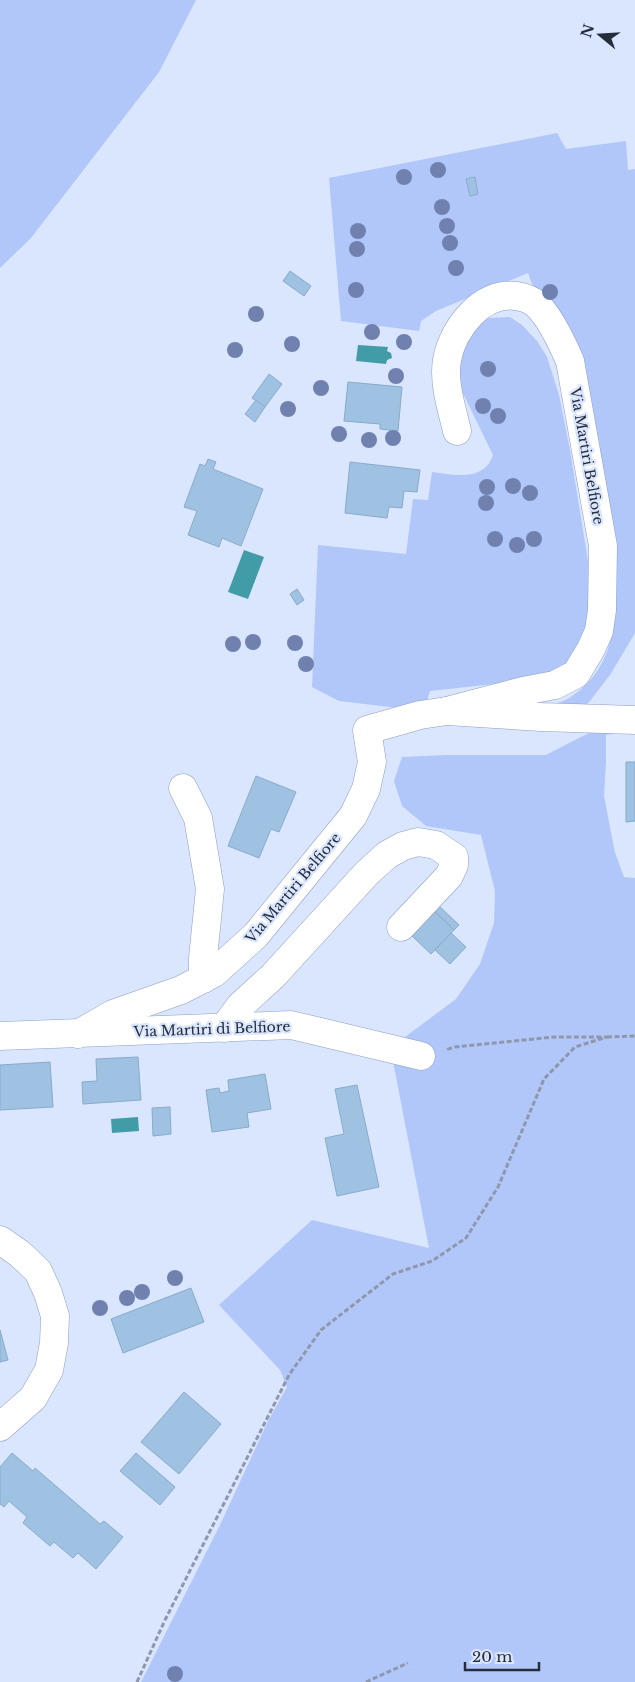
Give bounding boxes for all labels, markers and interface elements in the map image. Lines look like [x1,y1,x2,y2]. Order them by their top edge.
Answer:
north arrow [575,10,625,60]
text: N [577,22,598,40]
street label: Via Martiri Belfiore [566,385,608,526]
street label: Via Martiri Belfiore [241,829,344,948]
street label: Via Martiri di Belfiore [132,1017,291,1041]
scale bar [465,1640,539,1672]
text: 20 m [472,1647,512,1666]

